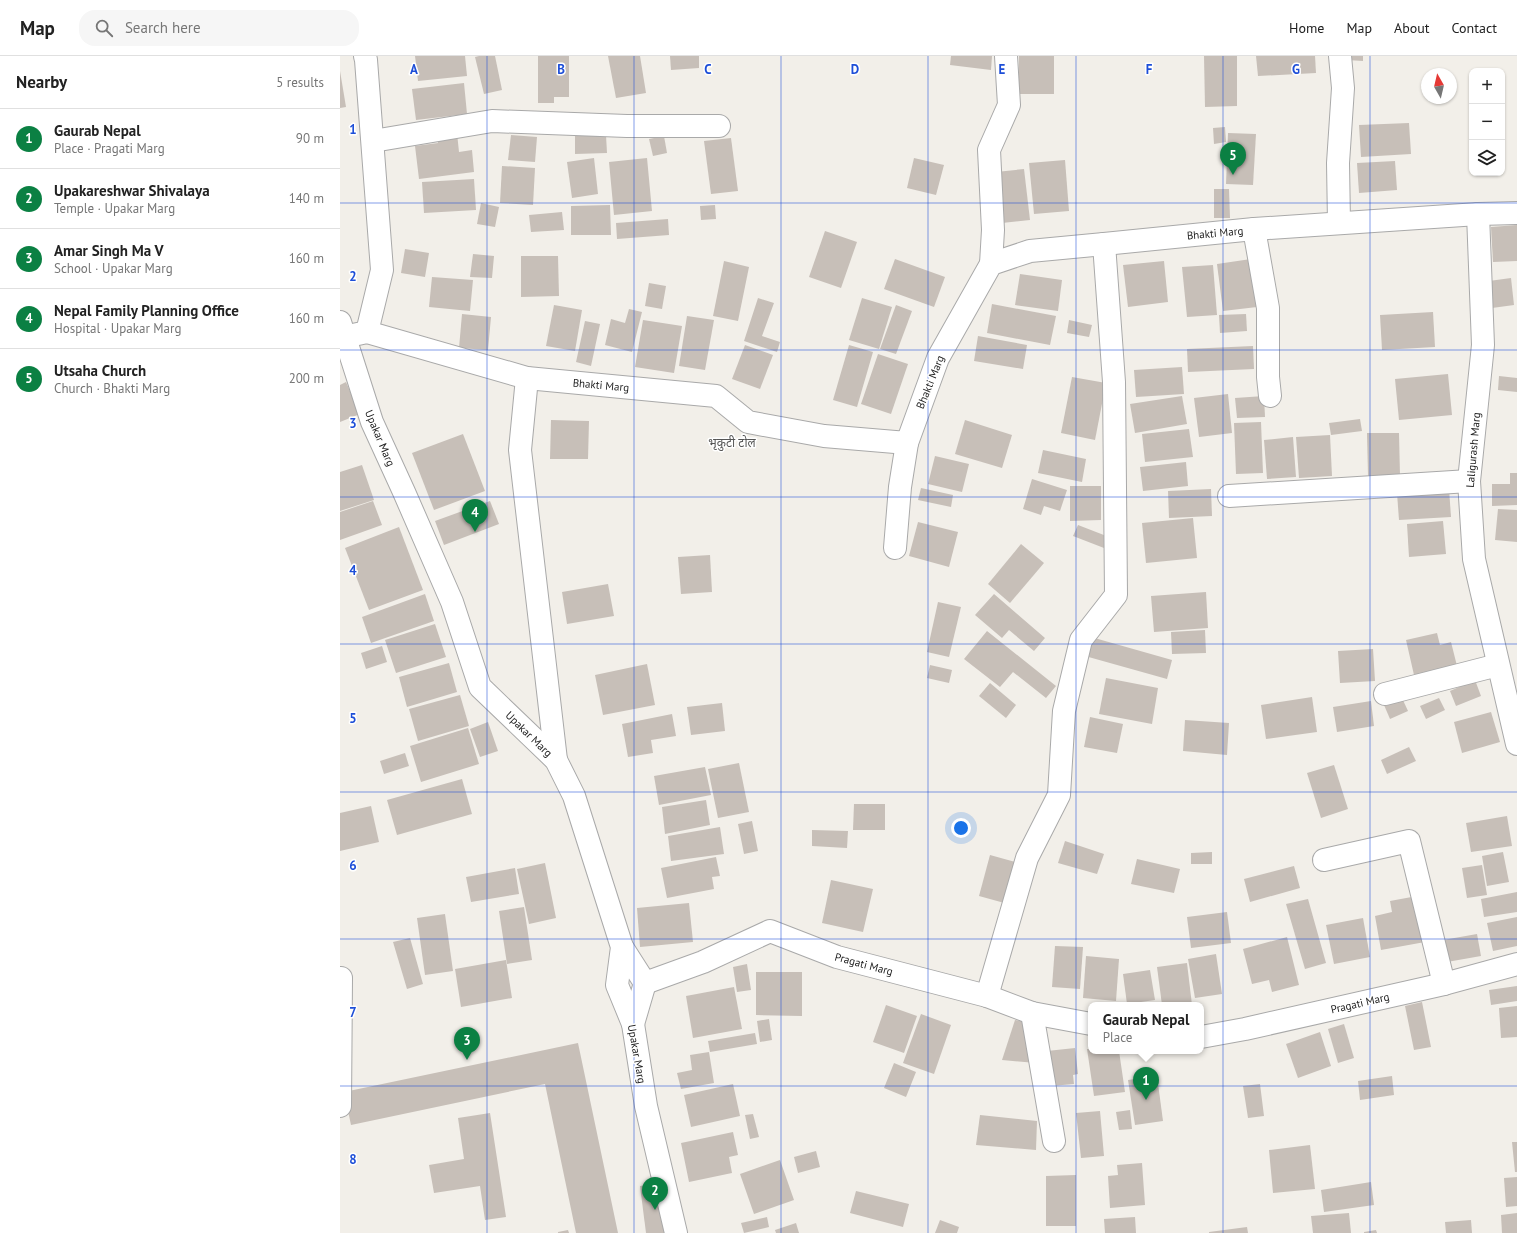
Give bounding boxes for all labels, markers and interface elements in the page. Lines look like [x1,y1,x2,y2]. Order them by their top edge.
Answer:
search box [79,10,359,46]
text: Map [20,16,55,40]
icon: search [93,17,115,39]
text: Search here [125,18,201,37]
text: Home [1289,19,1324,37]
text: Map [1346,19,1372,37]
text: About [1394,19,1430,37]
text: Contact [1452,19,1497,37]
text: A [410,61,418,78]
text: B [557,61,565,78]
text: C [704,61,712,78]
text: D [851,61,859,78]
text: E [999,61,1006,78]
text: F [1146,61,1153,78]
text: G [1292,61,1300,78]
north arrow [1421,68,1457,104]
map controls [1469,68,1505,176]
button: + [1469,68,1505,104]
text: Nearby [16,71,67,93]
text: 5 results [276,74,324,91]
button: − [1469,104,1505,140]
text: Gaurab Nepal [54,121,141,140]
text: 1 [349,121,357,138]
text: 1 [25,130,33,147]
text: 90 m [296,130,324,147]
text: Place · Pragati Marg [54,140,165,157]
button: layers [1469,140,1505,176]
pin: 5 [1220,142,1246,175]
text: Upakareshwar Shivalaya [54,181,210,200]
text: 2 [25,190,33,207]
text: 140 m [289,190,324,207]
text: Temple · Upakar Marg [54,200,175,217]
street label: Bhakti Marg [1186,224,1244,242]
text: Amar Singh Ma V [54,241,164,260]
text: 3 [25,250,33,267]
text: 160 m [289,250,324,267]
text: School · Upakar Marg [54,260,173,277]
text: 2 [349,268,357,285]
text: Nepal Family Planning Office [54,301,239,320]
text: 4 [25,310,33,327]
text: 160 m [289,310,324,327]
text: Hospital · Upakar Marg [54,320,181,337]
street label: Bhakti Marg [913,353,947,411]
text: Utsaha Church [54,361,146,380]
text: 5 [25,370,33,387]
text: 200 m [289,370,324,387]
street label: Bhakti Marg [572,376,630,394]
text: Church · Bhakti Marg [54,380,170,397]
street label: Upakar Marg [362,408,398,468]
street label: Laligurash Marg [1463,412,1483,488]
text: 3 [349,415,357,432]
district label: भृकुटी टोल [708,435,757,451]
pin: 4 [462,499,488,532]
text: 4 [349,562,357,579]
street label: Upakar Marg [503,708,555,760]
text: 5 [349,710,357,727]
your location [951,818,971,838]
text: 6 [349,857,357,874]
street label: Pragati Marg [833,950,895,979]
street label: Pragati Marg [1329,989,1391,1017]
popup [1088,1002,1204,1054]
text: 7 [349,1004,357,1021]
text: Gaurab Nepal [1103,1010,1189,1029]
street label: Upakar Marg [625,1023,649,1085]
pin: 3 [454,1027,480,1060]
text: Place [1103,1029,1132,1046]
pin: 1 [1133,1067,1159,1100]
text: 8 [349,1151,357,1168]
pin: 2 [642,1177,668,1210]

